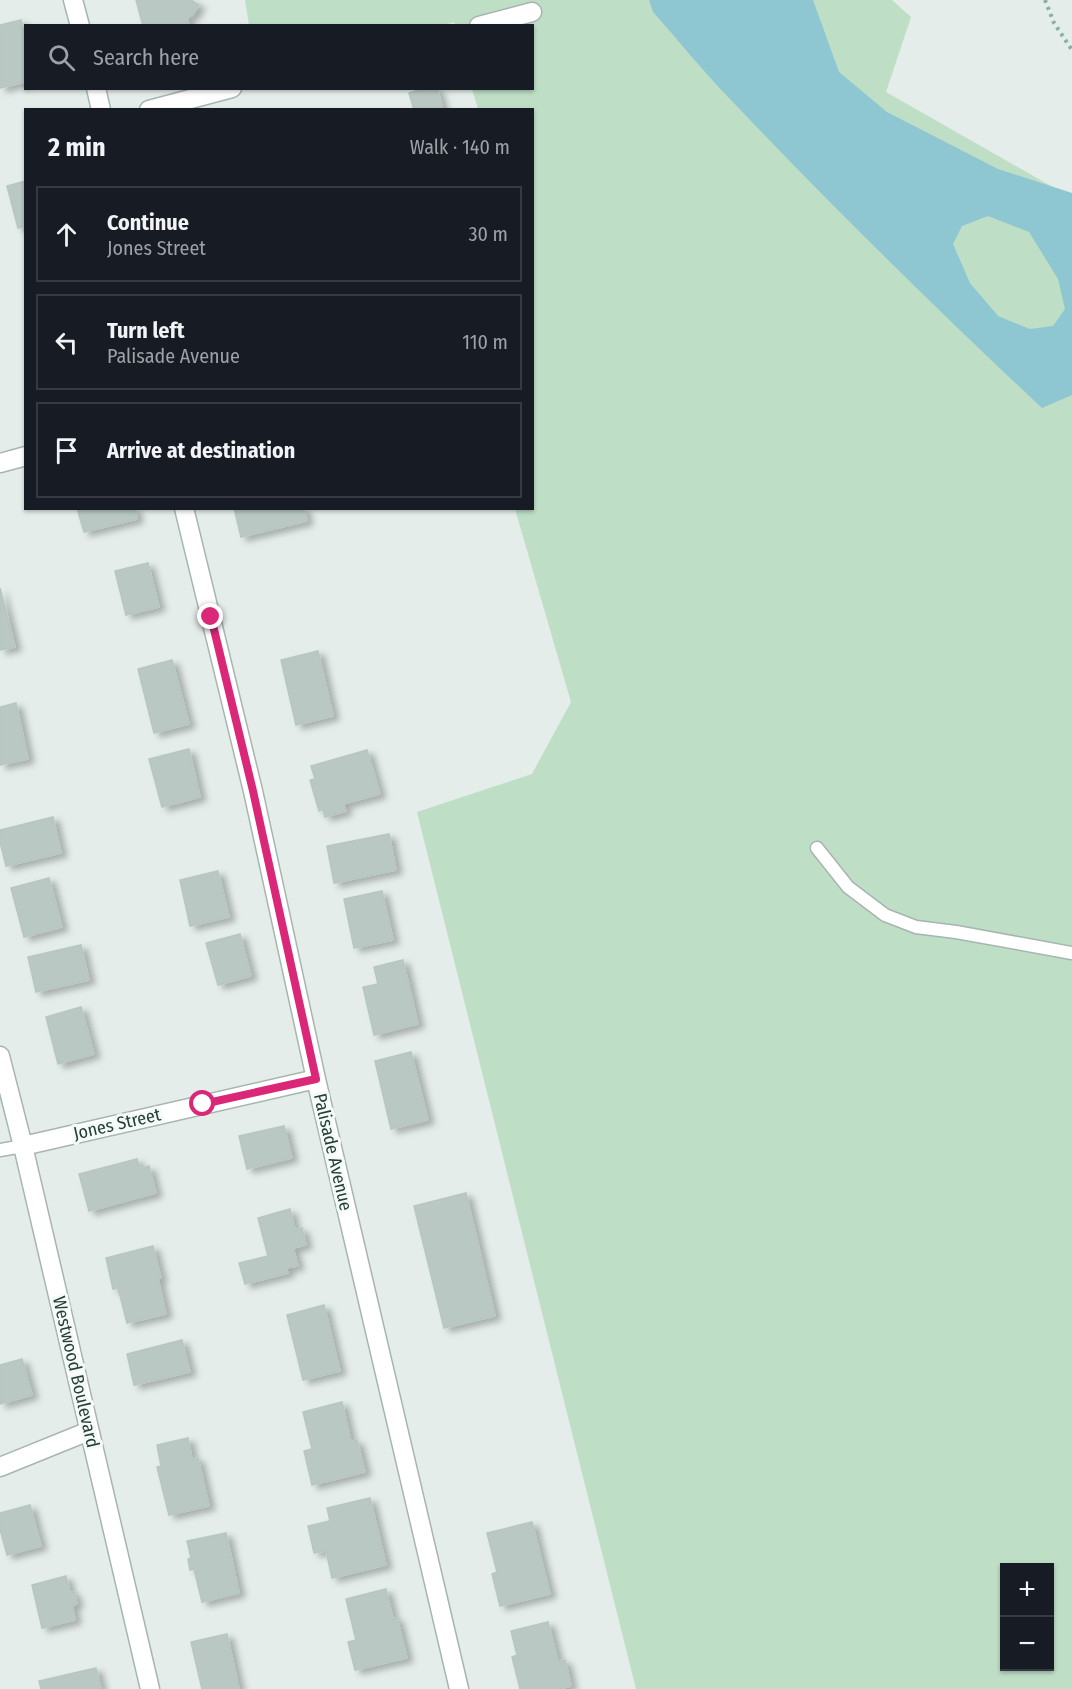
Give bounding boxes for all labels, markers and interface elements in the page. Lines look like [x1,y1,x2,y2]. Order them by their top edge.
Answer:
search box [24,24,534,90]
icon: search [45,41,78,74]
text: Search here [93,44,199,71]
text: 2 min [48,132,106,163]
text: Walk · 140 m [410,135,510,159]
text: Continue [107,209,189,236]
icon: ahead [50,218,83,251]
text: 30 m [468,222,508,246]
text: Jones Street [107,236,206,260]
text: Turn left [107,317,185,344]
icon: left [50,326,83,359]
text: 110 m [462,330,508,354]
text: Palisade Avenue [107,344,240,368]
icon: arrive [50,434,83,467]
text: Arrive at destination [107,437,295,464]
route end [197,603,223,629]
route start [189,1090,215,1116]
street label: Palisade Avenue [309,1091,357,1213]
street label: Jones Street [71,1103,163,1145]
street label: Westwood Boulevard [48,1294,104,1450]
map controls [1000,1563,1054,1671]
button: + [1000,1563,1054,1617]
button: − [1000,1617,1054,1671]

